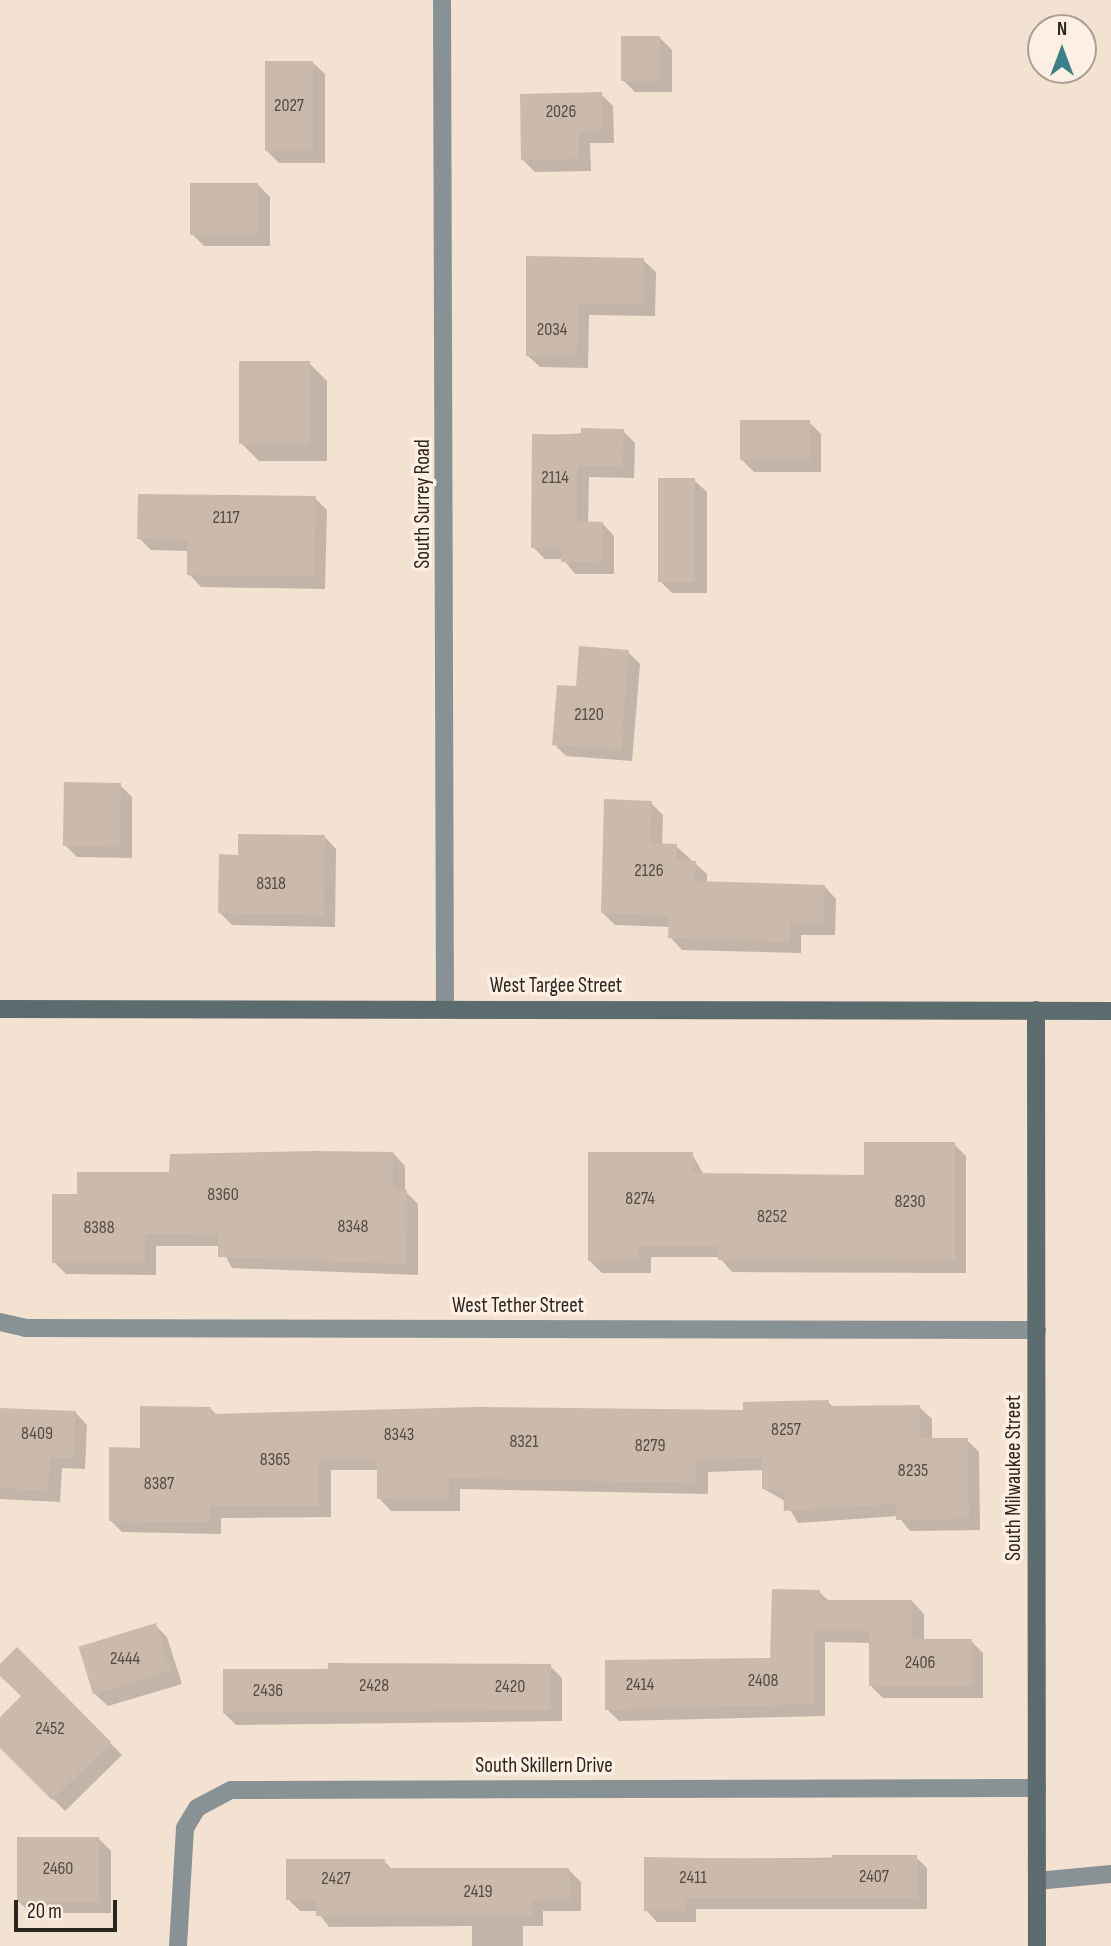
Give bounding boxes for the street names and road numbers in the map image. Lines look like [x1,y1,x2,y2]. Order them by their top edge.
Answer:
street label: South Surrey Road [410,439,436,569]
street label: West Targee Street [490,973,622,999]
street label: West Tether Street [452,1293,584,1319]
street label: South Milwaukee Street [1001,1395,1027,1561]
street label: South Skillern Drive [475,1753,613,1779]

